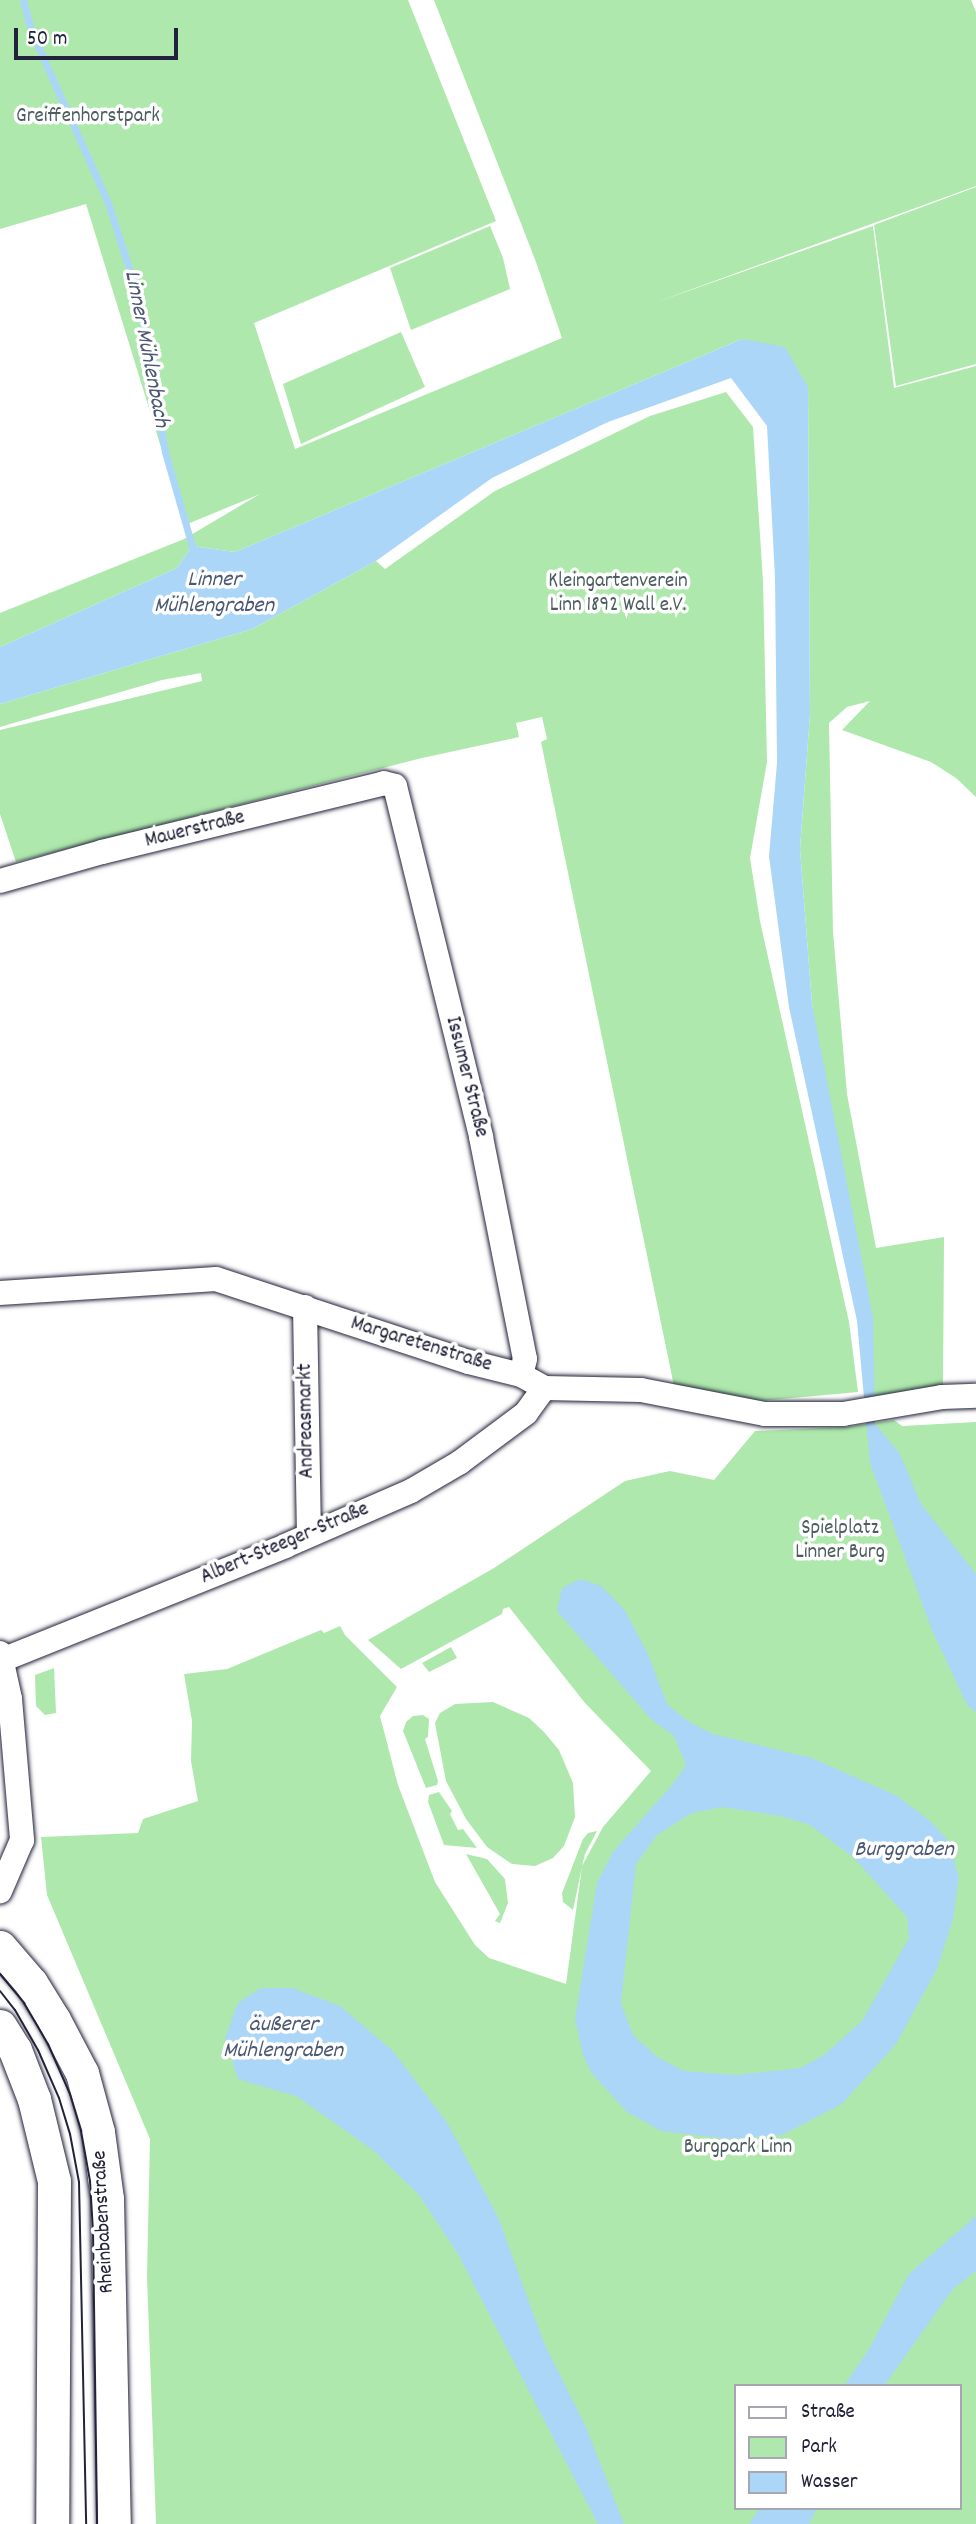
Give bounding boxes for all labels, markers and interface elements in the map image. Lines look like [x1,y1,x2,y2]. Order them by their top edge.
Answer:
scale bar [18,14,182,58]
text: 50 m [27,25,67,55]
park label: Greiffenhorstpark [16,104,160,130]
water label: Linner Mühlenbach [116,268,174,430]
water label: Linner Mühlengraben [154,567,274,621]
park label: Kleingartenverein Linn 1892 Wall e.V. [548,569,688,619]
street label: Mauerstraße [143,805,247,855]
street label: Issumer Straße [439,1014,493,1140]
street label: Margaretenstraße [347,1312,495,1378]
street label: Andreasmarkt [293,1363,321,1479]
street label: Albert-Steeger-Straße [197,1497,373,1591]
park label: Spielplatz Linner Burg [795,1516,885,1566]
water label: Burggraben [854,1837,954,1865]
water label: äußerer Mühlengraben [223,2012,343,2066]
park label: Burgpark Linn [684,2135,792,2161]
street label: Rheinbabenstraße [88,2150,120,2294]
legend [734,2384,962,2510]
text: Straße [801,2398,855,2428]
text: Park [801,2433,837,2463]
text: Wasser [801,2468,858,2498]

